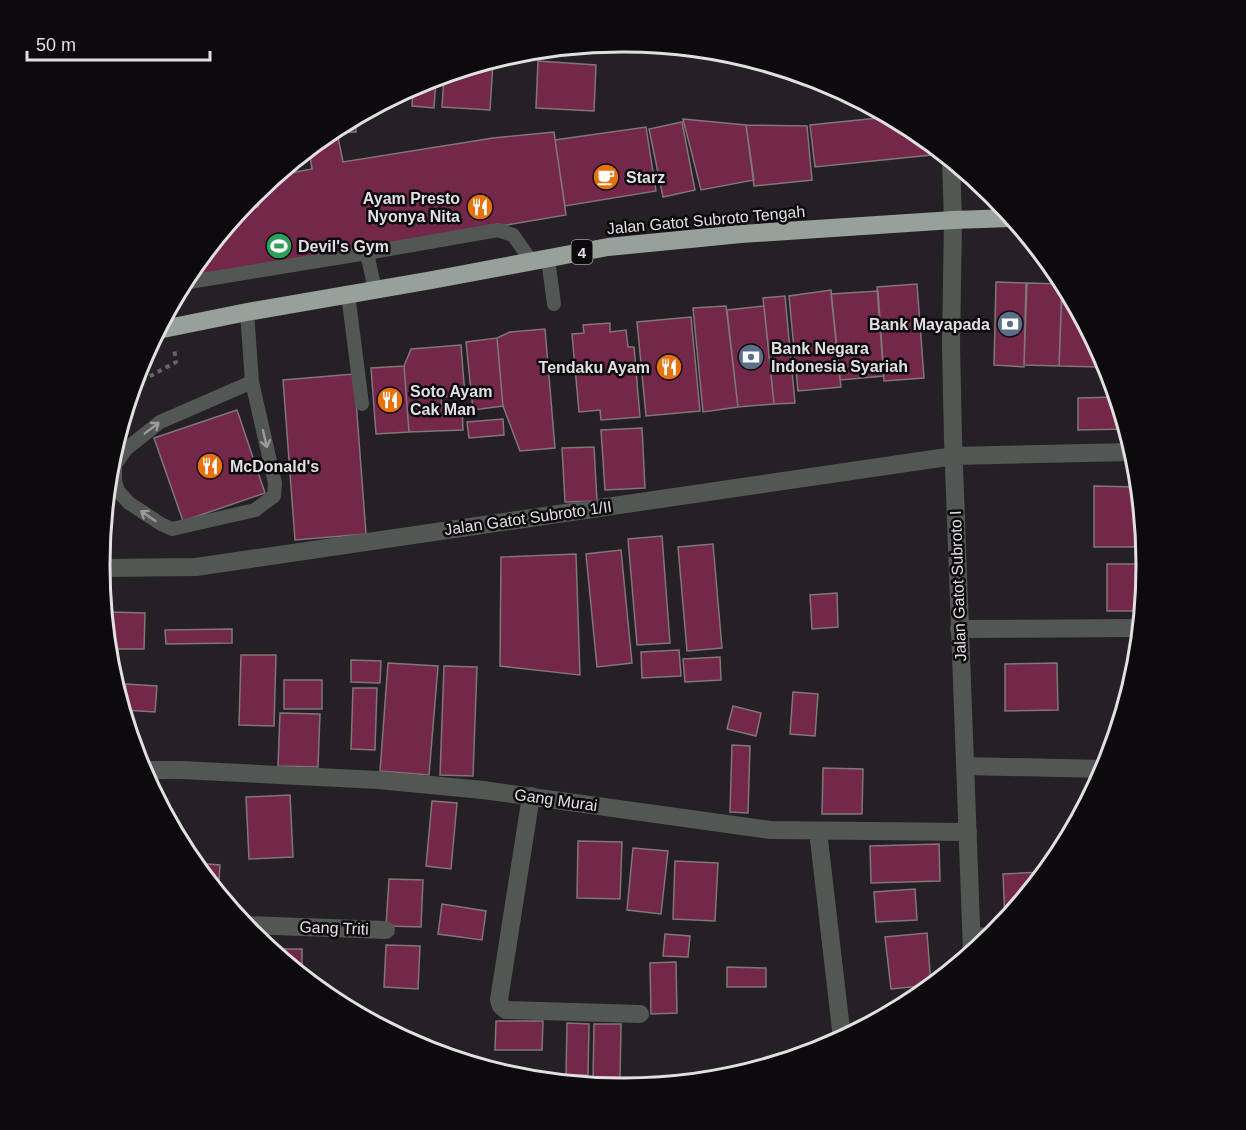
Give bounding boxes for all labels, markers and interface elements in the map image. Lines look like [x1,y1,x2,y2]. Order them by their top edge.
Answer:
scale bar [27,24,210,62]
text: 50 m [36,35,76,55]
cafe icon: Starz [591,162,621,192]
place label: Starz [626,169,665,186]
place label: Ayam Presto Nyonya Nita [363,190,460,225]
restaurant icon: Ayam Presto Nyonya Nita [465,192,495,222]
street label: Jalan Gatot Subroto Tengah [606,203,806,237]
sports icon: Devil's Gym [264,231,294,261]
place label: Devil's Gym [298,238,389,255]
road number: 4 [572,240,592,264]
bank icon: Bank Mayapada [995,309,1025,339]
place label: Bank Mayapada [869,316,990,333]
place label: Bank Negara Indonesia Syariah [771,340,908,375]
bank icon: Bank Negara Indonesia Syariah [736,342,766,372]
restaurant icon: Tendaku Ayam [654,352,684,382]
place label: Tendaku Ayam [539,359,650,376]
place label: Soto Ayam Cak Man [410,383,492,418]
restaurant icon: Soto Ayam Cak Man [375,385,405,415]
one-way arrow [144,422,160,435]
one-way arrow [259,429,271,448]
restaurant icon: McDonald's [195,451,225,481]
place label: McDonald's [230,458,319,475]
street label: Jalan Gatot Subroto 1/II [443,498,613,538]
one-way arrow [139,509,156,522]
street label: Jalan Gatot Subroto I [947,510,969,662]
street label: Gang Murai [513,786,599,814]
street label: Gang Triti [299,918,369,938]

